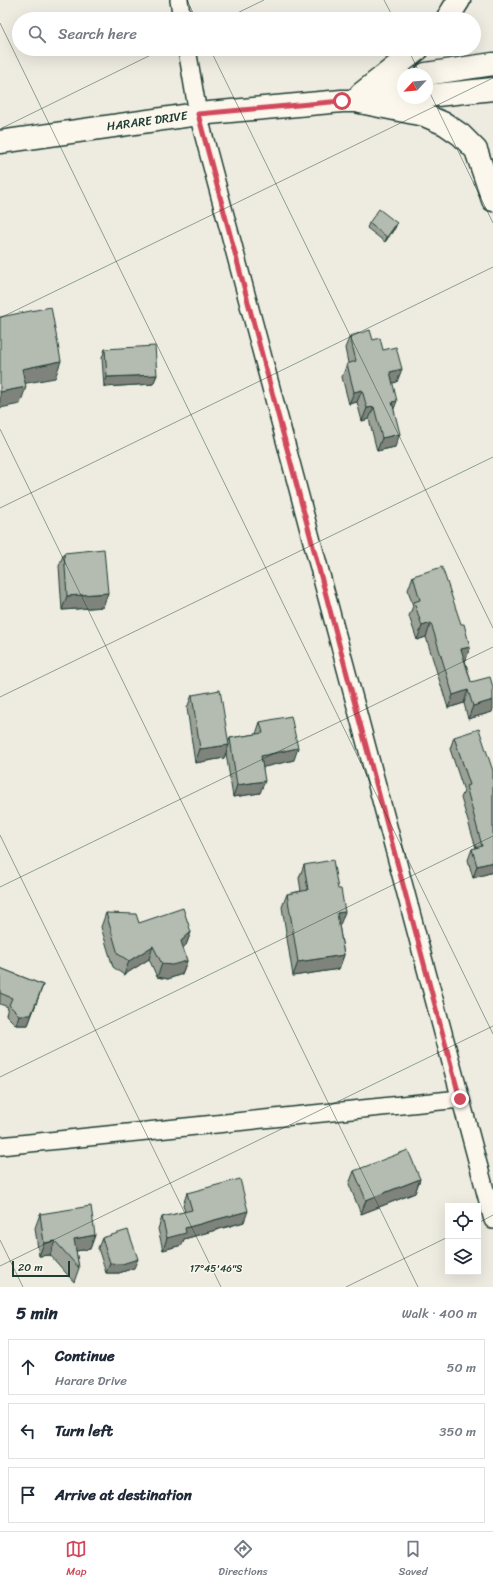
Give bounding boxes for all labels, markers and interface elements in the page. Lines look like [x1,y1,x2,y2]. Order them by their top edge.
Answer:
search box [12,12,481,56]
text: Search here [58,21,137,47]
icon: search [26,23,48,45]
north arrow [397,68,433,104]
route start [333,92,351,110]
street label: HARARE DRIVE [105,104,190,138]
route end [451,1090,469,1108]
map controls [445,1203,481,1275]
button: locate [445,1203,481,1239]
button: layers [445,1239,481,1275]
text: 20 m [18,1258,43,1277]
scale bar [12,1259,70,1278]
text: 17°45'46"S [190,1260,243,1278]
text: 5 min [16,1298,58,1328]
text: Walk · 400 m [402,1302,477,1325]
text: Continue [55,1343,115,1369]
icon: ahead [17,1356,39,1378]
text: 50 m [446,1356,476,1379]
text: Harare Drive [55,1369,127,1392]
text: Turn left [55,1418,113,1444]
icon: left [17,1420,39,1442]
text: 350 m [439,1420,476,1443]
text: Arrive at destination [55,1482,192,1508]
icon: arrive [17,1484,39,1506]
tab: Map [65,1538,87,1581]
tab: Directions [218,1538,268,1581]
tab: Saved [399,1538,428,1581]

